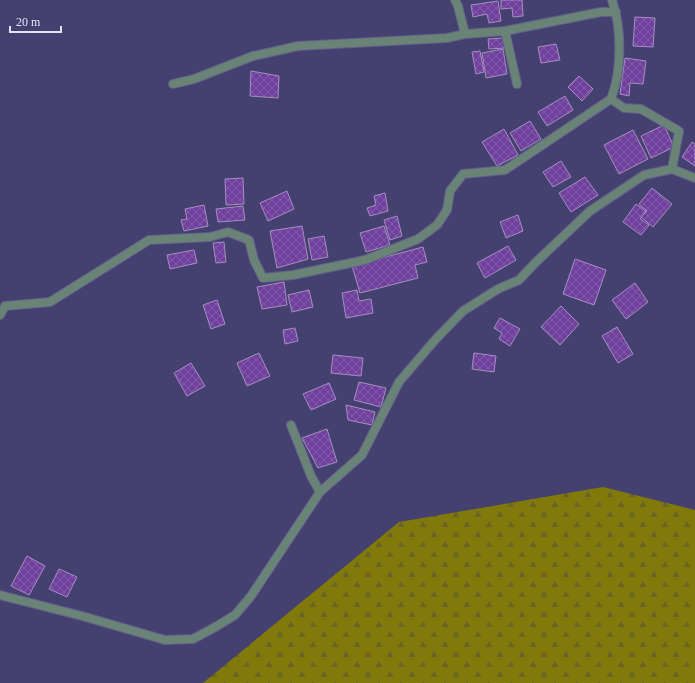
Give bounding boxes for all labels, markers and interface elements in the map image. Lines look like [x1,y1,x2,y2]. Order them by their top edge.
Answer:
scale bar [10,8,61,34]
text: 20 m [16,15,41,29]

